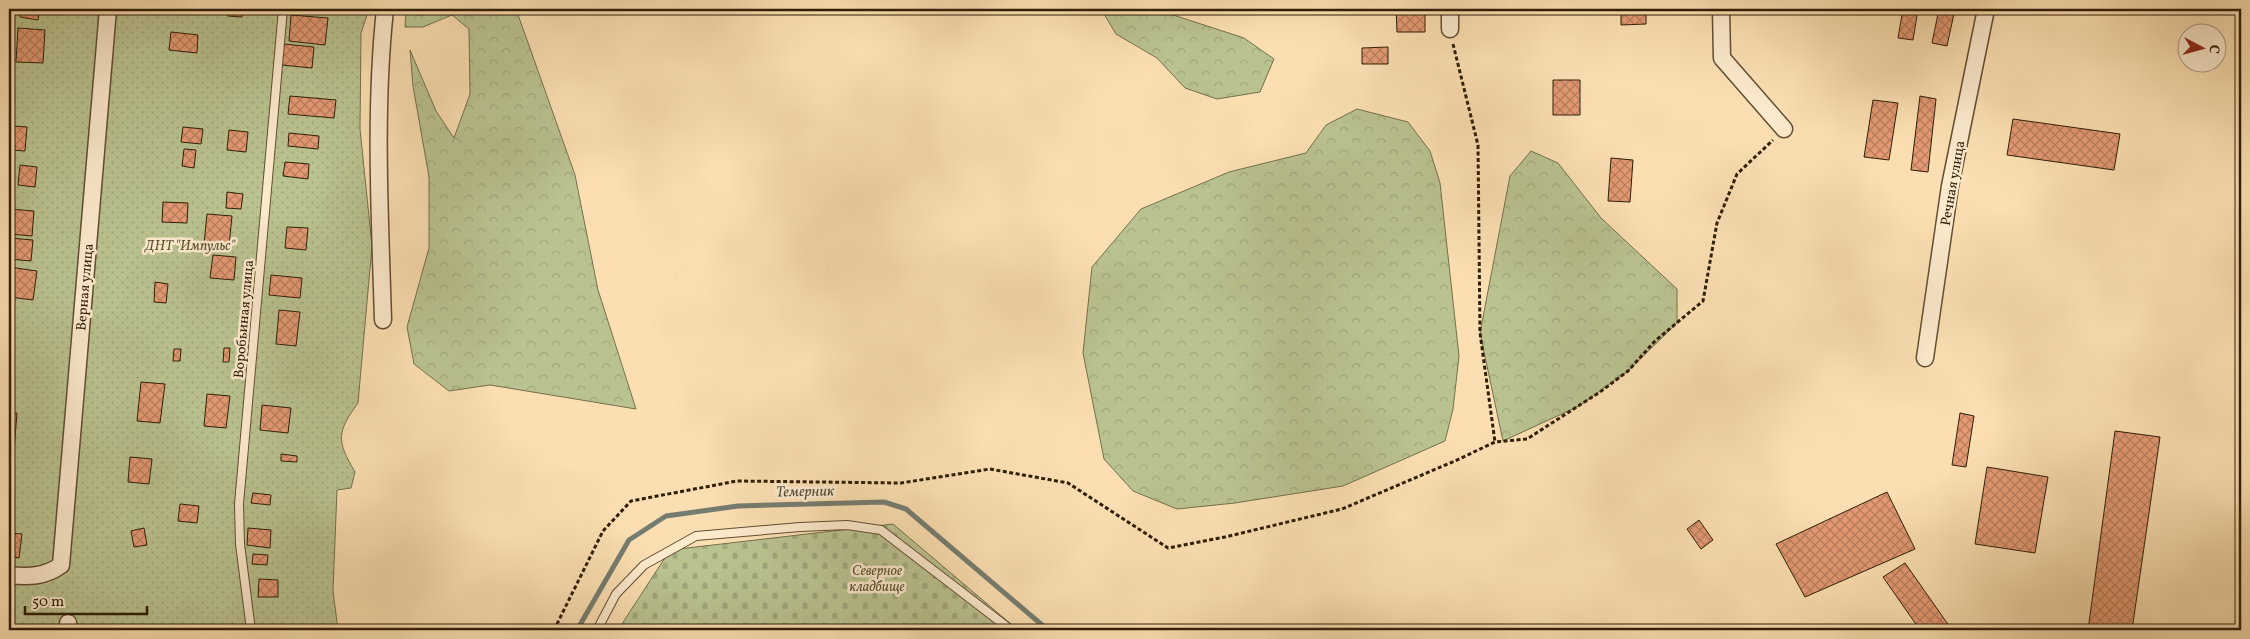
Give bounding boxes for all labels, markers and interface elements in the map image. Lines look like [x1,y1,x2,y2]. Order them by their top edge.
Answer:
north arrow [2178,22,2228,72]
text: С [2204,44,2223,55]
street label: Речная улица [1937,139,1970,227]
park label: ДНТ "Импульс" [144,237,236,256]
street label: Верная улица [72,243,99,332]
street label: Воробьиная улица [230,259,259,379]
water label: Темерник [776,481,835,504]
park label: Северное кладбище [849,562,905,597]
scale bar [25,584,148,616]
text: 50 m [32,592,64,613]

